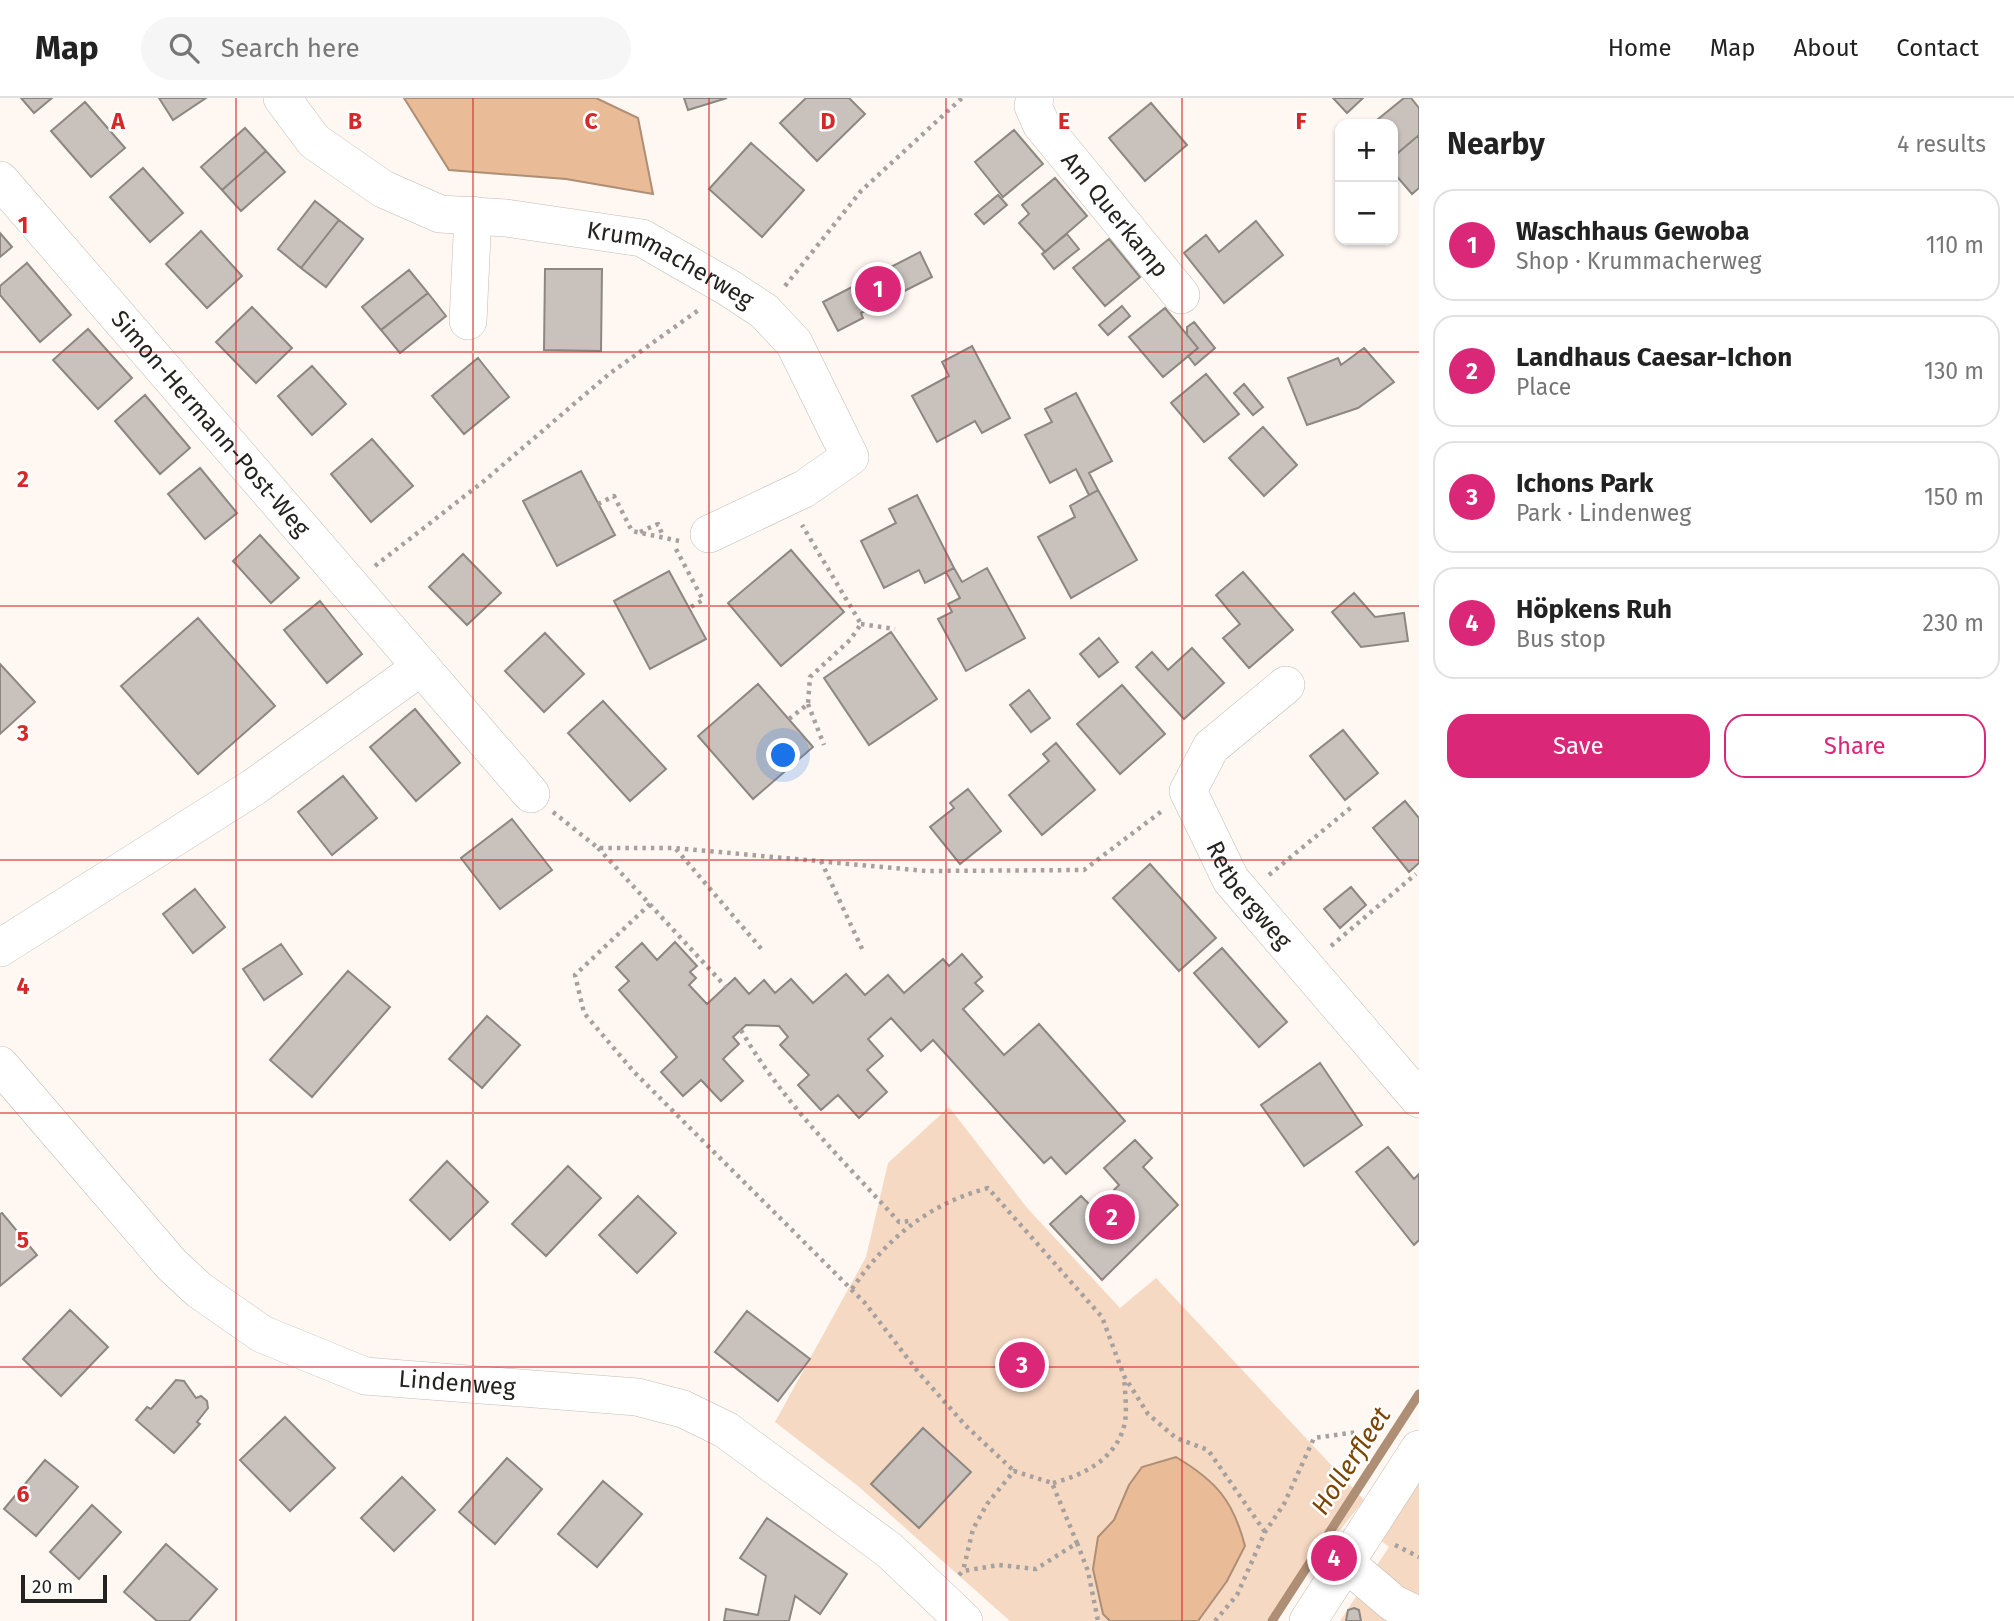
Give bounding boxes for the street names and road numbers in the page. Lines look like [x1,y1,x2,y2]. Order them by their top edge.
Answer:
street label: Am Querkamp [1056,146,1175,283]
street label: Krummacherweg [585,216,759,314]
street label: Simon-Hermann-Post-Weg [105,305,316,543]
street label: Retbergweg [1200,837,1298,955]
street label: Lindenweg [398,1365,517,1402]

